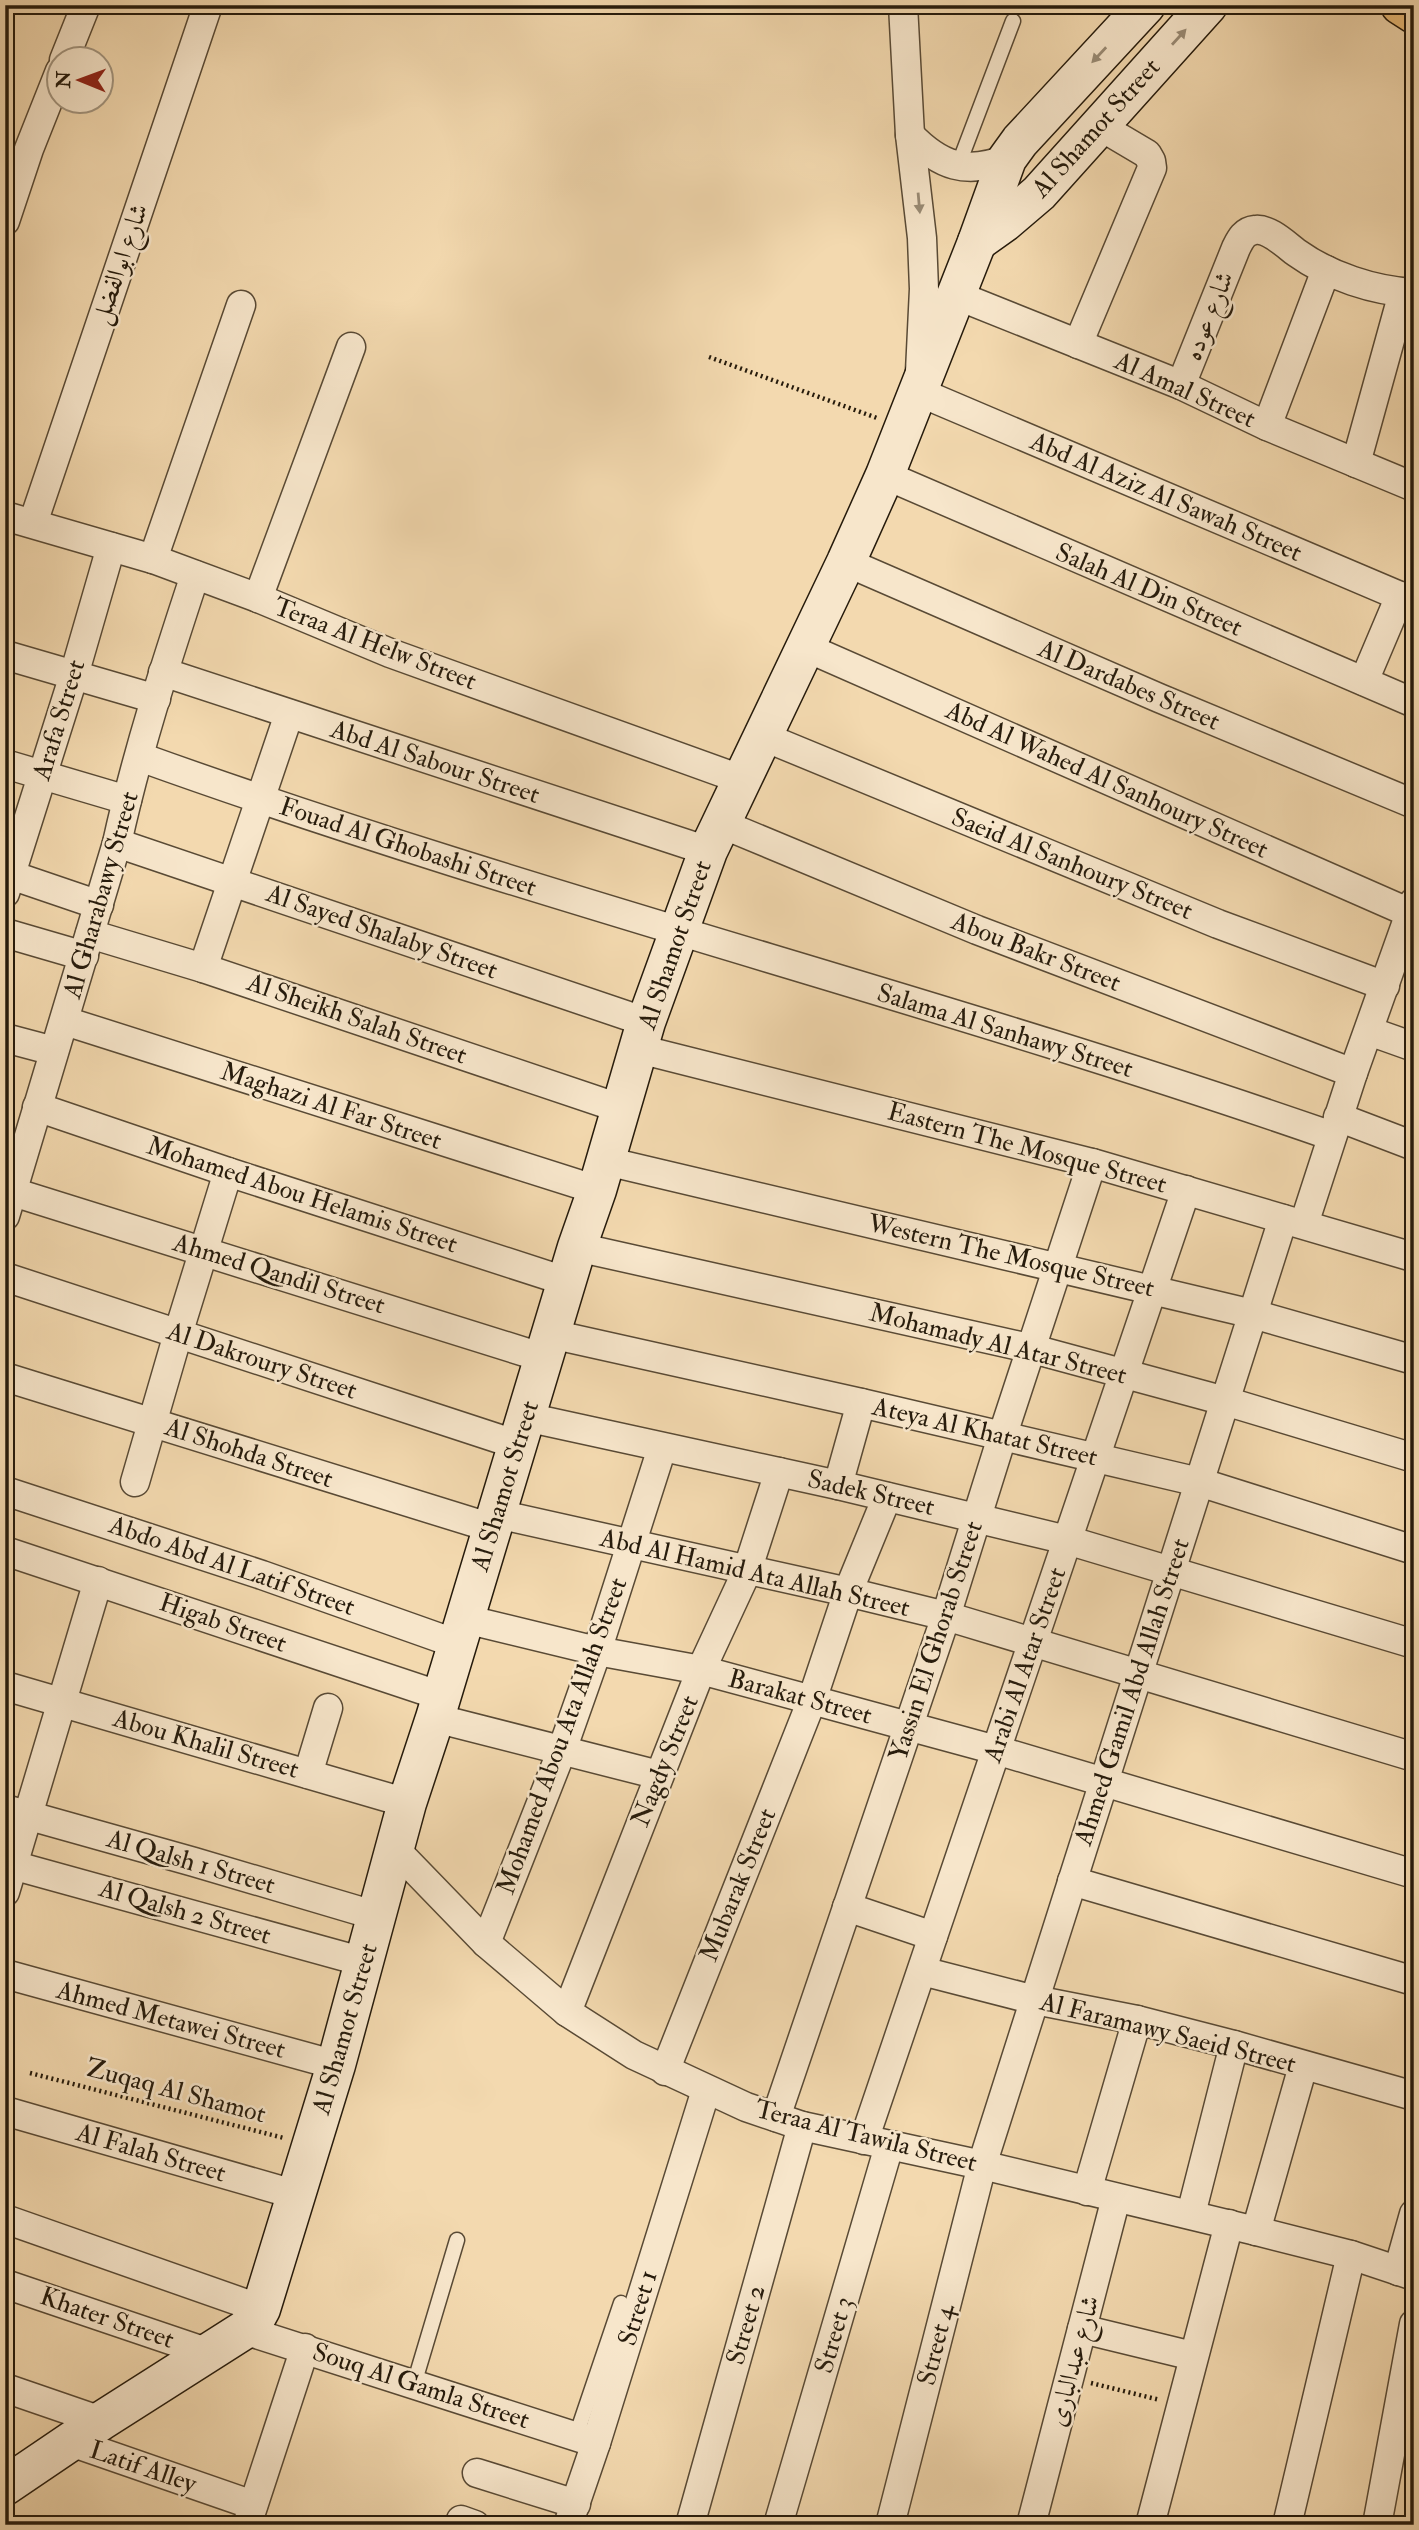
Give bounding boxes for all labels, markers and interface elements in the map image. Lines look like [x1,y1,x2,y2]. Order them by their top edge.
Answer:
one-way arrow [1171,28,1187,46]
north arrow [46,46,116,116]
one-way arrow [1092,46,1108,63]
street label: Al Shamot Street [1024,52,1167,205]
text: N [52,70,76,89]
one-way arrow [914,192,925,214]
street label: شارع ابوالفضل [84,199,160,330]
street label: شارع عوده [1177,267,1246,367]
street label: Al Amal Street [1109,344,1260,435]
street label: Abd Al Aziz Al Sawah Street [1024,425,1307,569]
street label: Salah Al Din Street [1051,536,1247,644]
street label: Teraa Al Helw Street [269,591,481,697]
street label: Al Dardabes Street [1032,632,1225,738]
street label: Arafa Street [25,656,92,785]
street label: Abd Al Wahed Al Sanhoury Street [940,694,1273,866]
street label: Abd Al Sabour Street [325,713,544,811]
street label: Al Gharabawy Street [56,788,146,1003]
street label: Fouad Al Ghobashi Street [275,790,541,904]
street label: Saeid Al Sanhoury Street [947,801,1197,927]
street label: Al Shamot Street [631,856,719,1035]
street label: Al Sayed Shalaby Street [261,877,502,987]
street label: Abou Bakr Street [946,905,1125,999]
street label: Al Sheikh Salah Street [242,966,471,1072]
street label: Salama Al Sanhawy Street [873,977,1137,1085]
street label: Maghazi Al Far Street [216,1055,446,1157]
street label: Eastern The Mosque Street [884,1095,1170,1201]
street label: Mohamed Abou Helamis Street [143,1130,461,1260]
street label: Western The Mosque Street [864,1207,1157,1305]
street label: Ahmed Qandil Street [168,1226,389,1321]
street label: Mohamady Al Atar Street [866,1297,1130,1391]
street label: Al Dakroury Street [162,1315,361,1407]
street label: Ateya Al Khatat Street [868,1390,1101,1473]
street label: Al Shamot Street [464,1397,546,1576]
street label: Al Shohda Street [160,1411,337,1495]
street label: Sadek Street [804,1463,938,1523]
street label: Abdo Abd Al Latif Street [104,1509,359,1623]
street label: Yassin El Ghorab Street [882,1517,990,1765]
street label: Abd Al Hamid Ata Allah Street [596,1522,913,1624]
street label: Ahmed Gamil Abd Allah Street [1067,1534,1197,1851]
street label: Arabi Al Atar Street [976,1563,1073,1768]
street label: Mohamed Abou Ata Allah Street [490,1573,634,1899]
street label: Higab Street [155,1586,291,1660]
street label: Barakat Street [725,1662,875,1732]
street label: Nagdy Street [624,1691,706,1831]
street label: Abou Khalil Street [109,1702,303,1786]
street label: Mubarak Street [693,1804,783,1966]
street label: Al Qalsh 1 Street [102,1822,279,1901]
street label: Al Qalsh 2 Street [94,1872,275,1952]
street label: Al Shamot Street [305,1940,385,2119]
street label: Ahmed Metawei Street [52,1974,289,2066]
street label: Al Faramawy Saeid Street [1036,1985,1299,2080]
street label: Zuqaq Al Shamot [83,2052,269,2130]
street label: Teraa Al Tawila Street [752,2093,980,2179]
street label: Al Falah Street [72,2116,229,2190]
street label: Street 1 [611,2266,665,2350]
street label: Khater Street [36,2280,178,2356]
street label: Street 2 [719,2282,773,2368]
street label: شارع عبدالبارى [1041,2292,1112,2431]
street label: Street 3 [808,2293,860,2377]
street label: Street 4 [911,2300,962,2389]
street label: Souq Al Gamla Street [308,2336,534,2436]
street label: Latif Alley [85,2434,201,2500]

